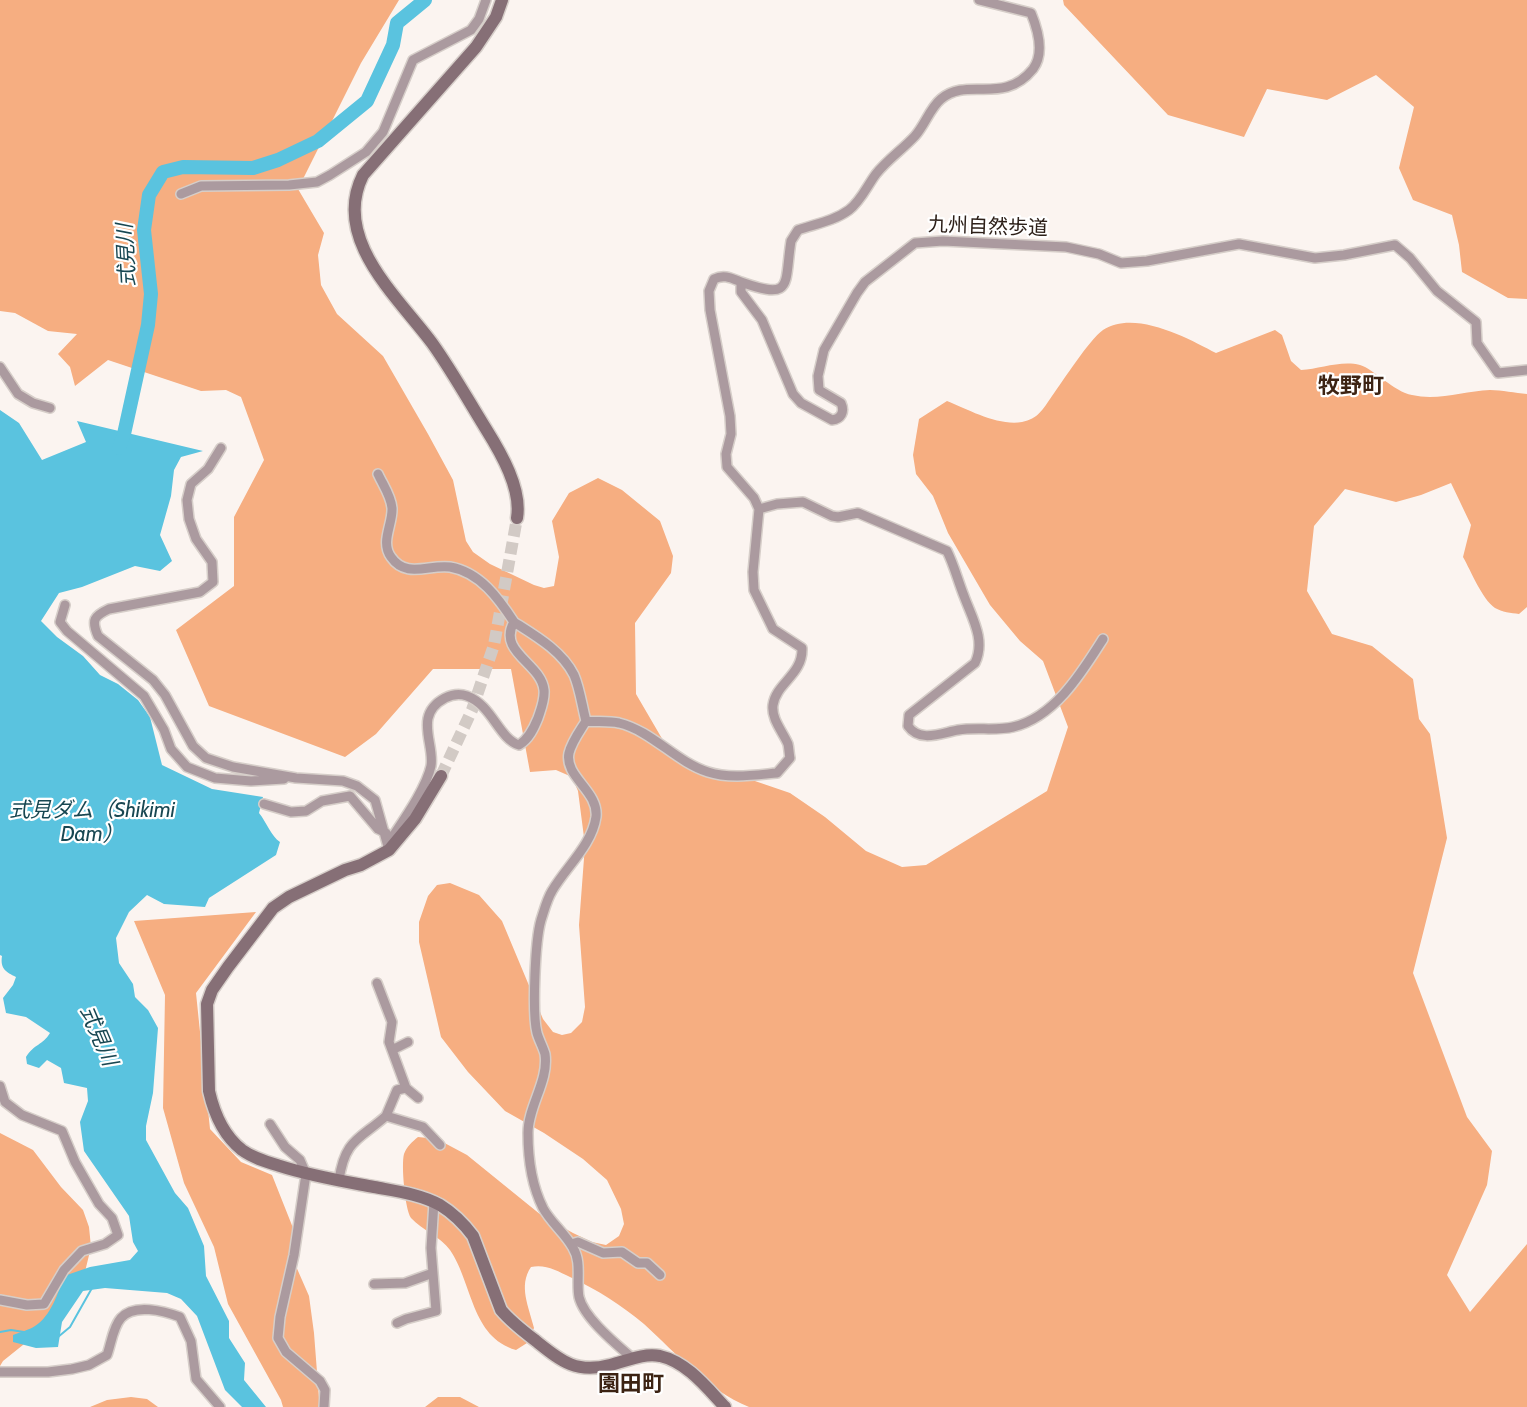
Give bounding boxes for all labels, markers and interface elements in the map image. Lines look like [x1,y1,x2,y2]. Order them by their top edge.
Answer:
street label: 九州自然歩道 [928,213,1048,241]
water label: 式見川 [113,223,141,287]
district label: 牧野町 [1318,374,1384,400]
water label: 式見ダム（Shikimi Dam） [9,798,175,848]
water label: 式見川 [74,1002,122,1070]
district label: 園田町 [598,1372,664,1398]

